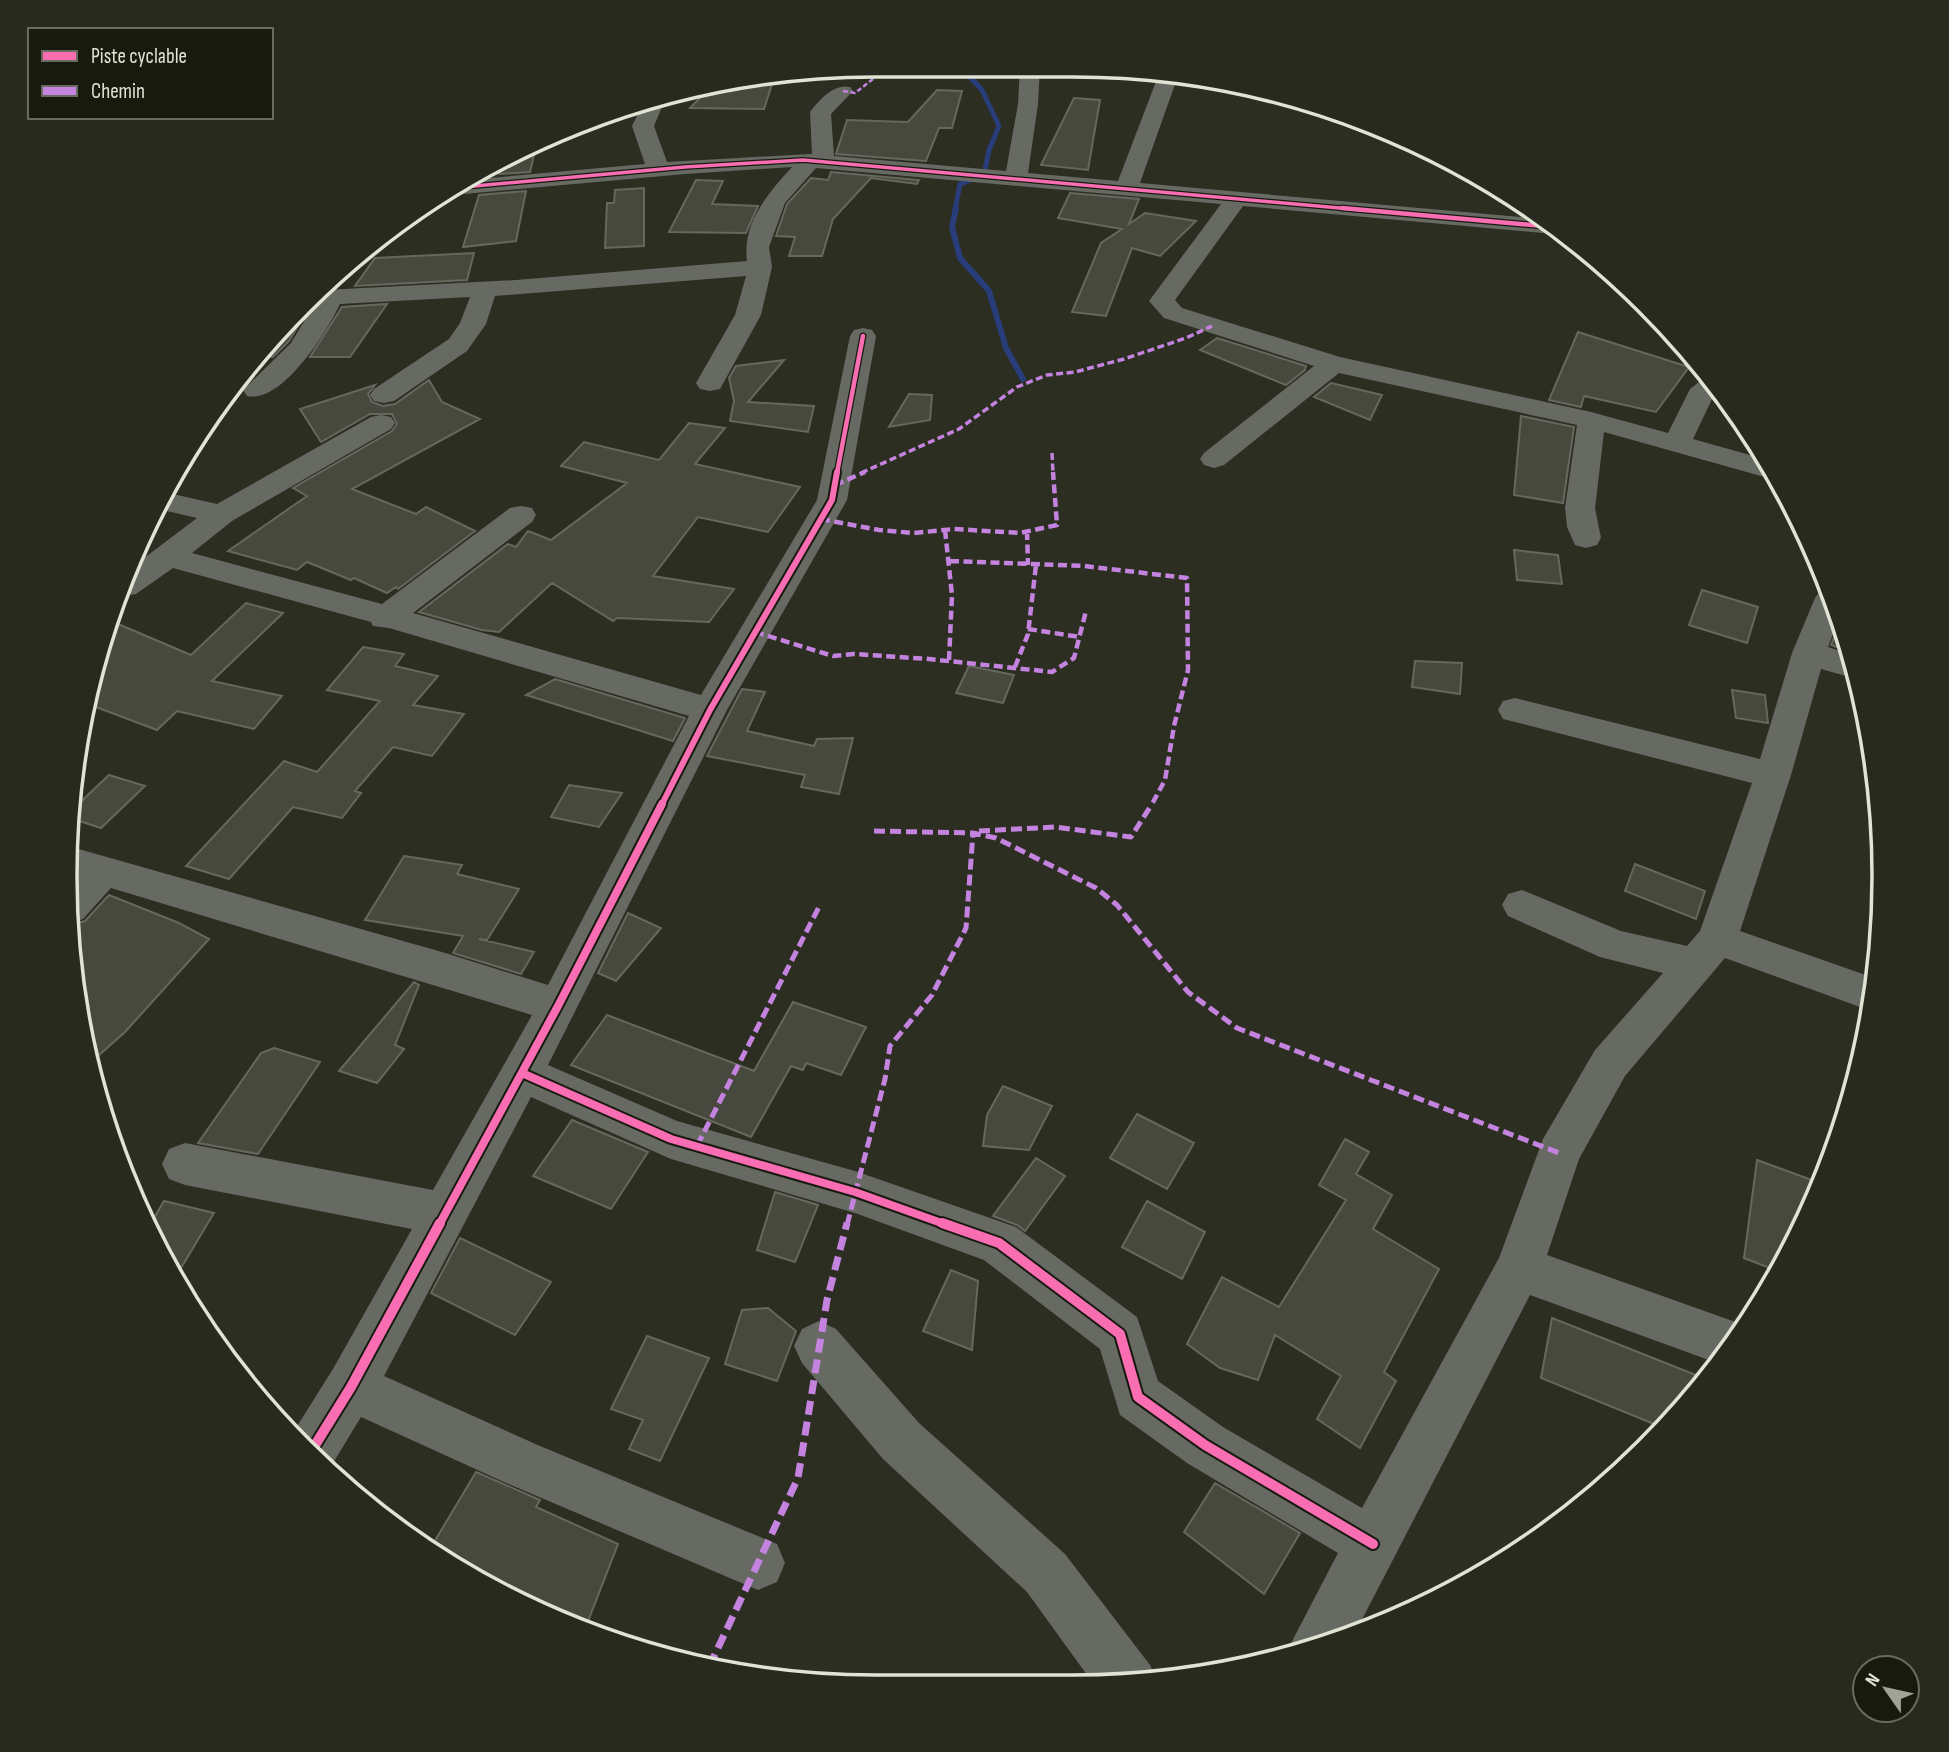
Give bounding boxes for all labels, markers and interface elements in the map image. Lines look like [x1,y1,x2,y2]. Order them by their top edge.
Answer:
legend [28,28,273,119]
text: Piste cyclable [91,44,187,69]
text: Chemin [91,79,145,104]
north arrow [1851,1654,1921,1724]
text: N [1861,1670,1886,1691]

